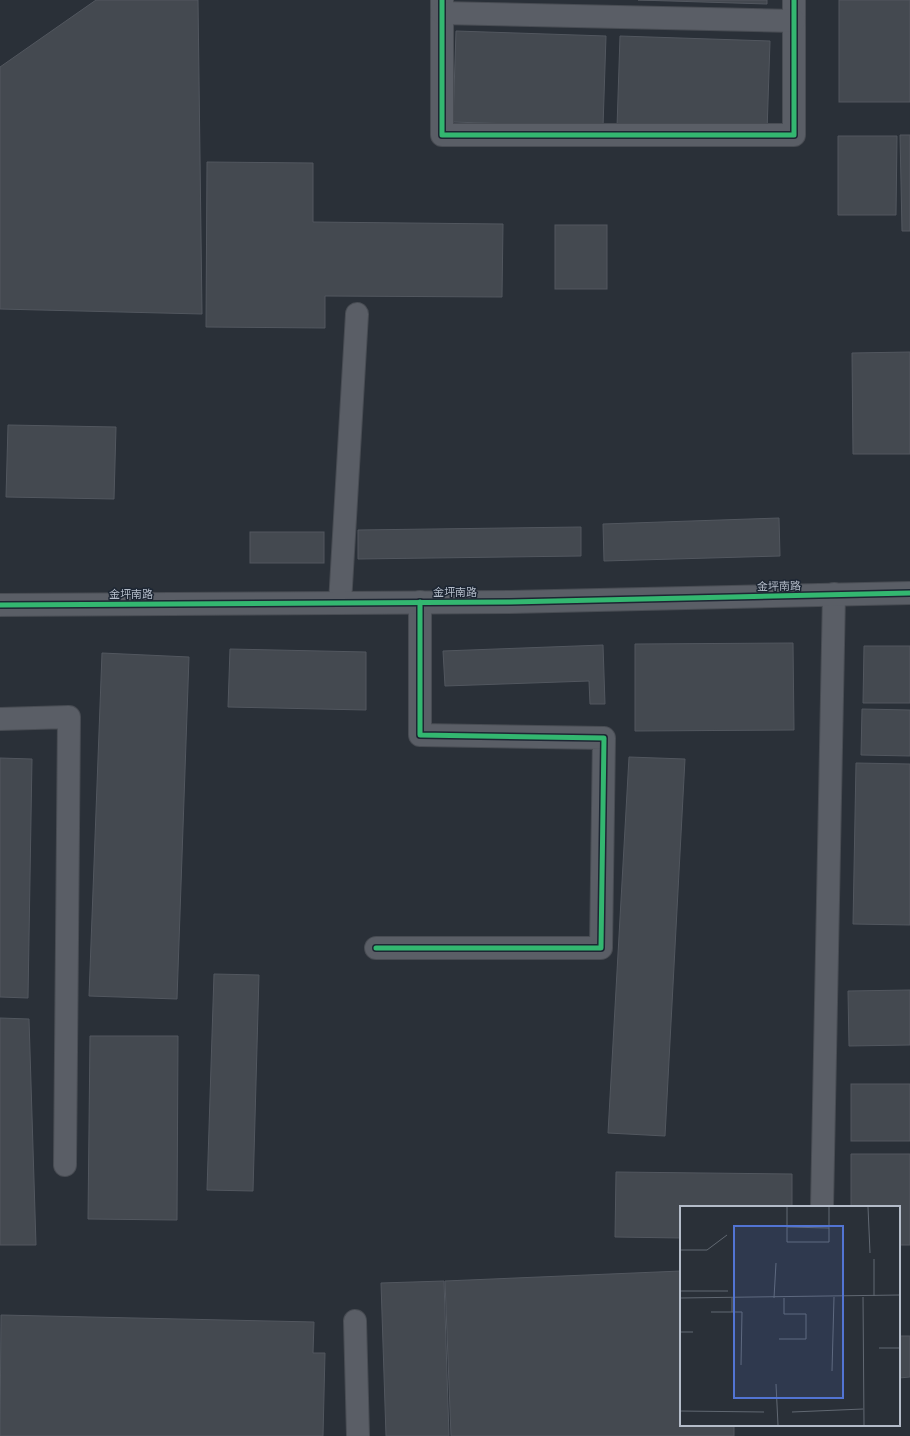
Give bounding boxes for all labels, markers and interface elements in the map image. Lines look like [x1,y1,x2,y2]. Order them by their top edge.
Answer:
street label: 金坪南路 [757,579,801,593]
street label: 金坪南路 [433,585,477,599]
street label: 金坪南路 [109,587,153,601]
inset map [680,1206,900,1426]

